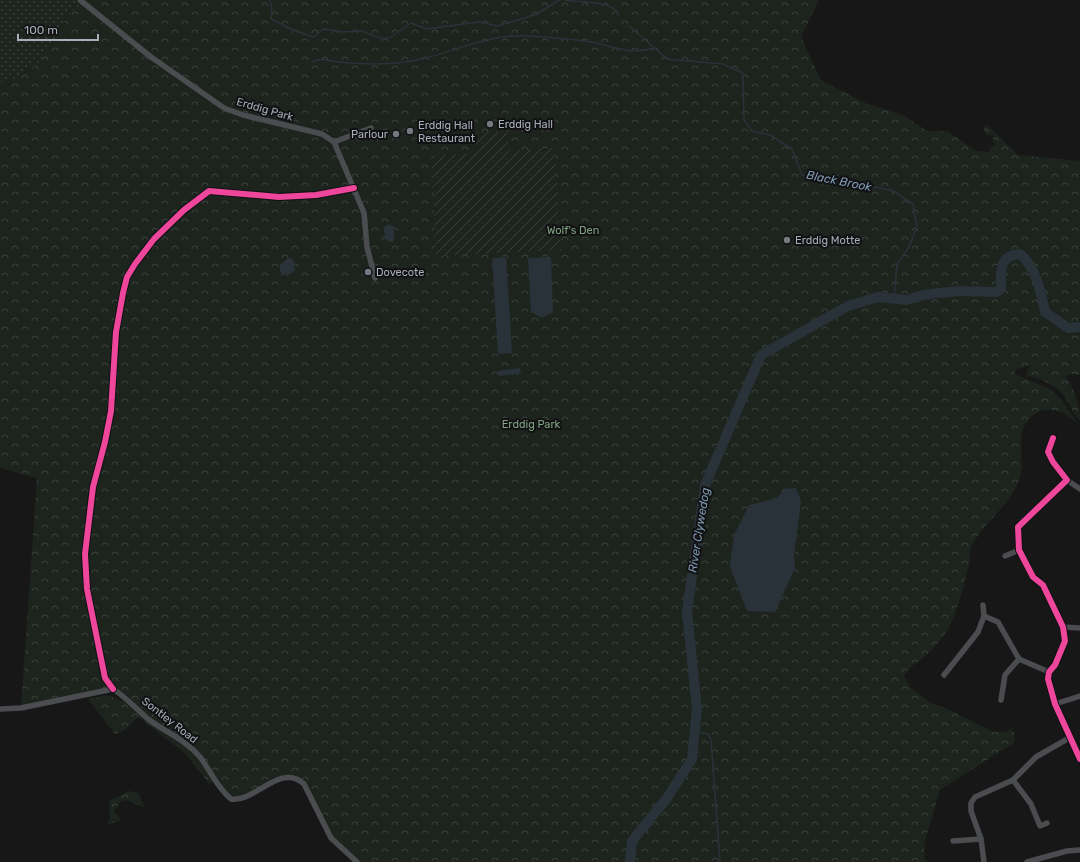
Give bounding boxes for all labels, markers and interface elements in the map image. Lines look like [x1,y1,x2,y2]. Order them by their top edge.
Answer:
scale bar [18,16,98,42]
text: 100 m [24,23,58,37]
street label: Erddig Park [235,95,295,124]
place label: Erddig Hall [498,118,553,131]
place label: Erddig Hall Restaurant [418,119,476,145]
marker: Erddig Hall [485,119,495,129]
marker: Erddig Hall Restaurant [405,126,415,136]
place label: Parlour [351,128,389,141]
marker: Parlour [391,129,401,139]
water label: Black Brook [805,168,874,194]
park label: Wolf's Den [547,224,599,237]
place label: Erddig Motte [795,234,861,247]
marker: Erddig Motte [782,235,792,245]
place label: Dovecote [376,266,425,279]
marker: Dovecote [363,267,373,277]
park label: Erddig Park [502,418,561,431]
water label: River Clywedog [685,486,713,574]
street label: Sontley Road [139,695,200,746]

